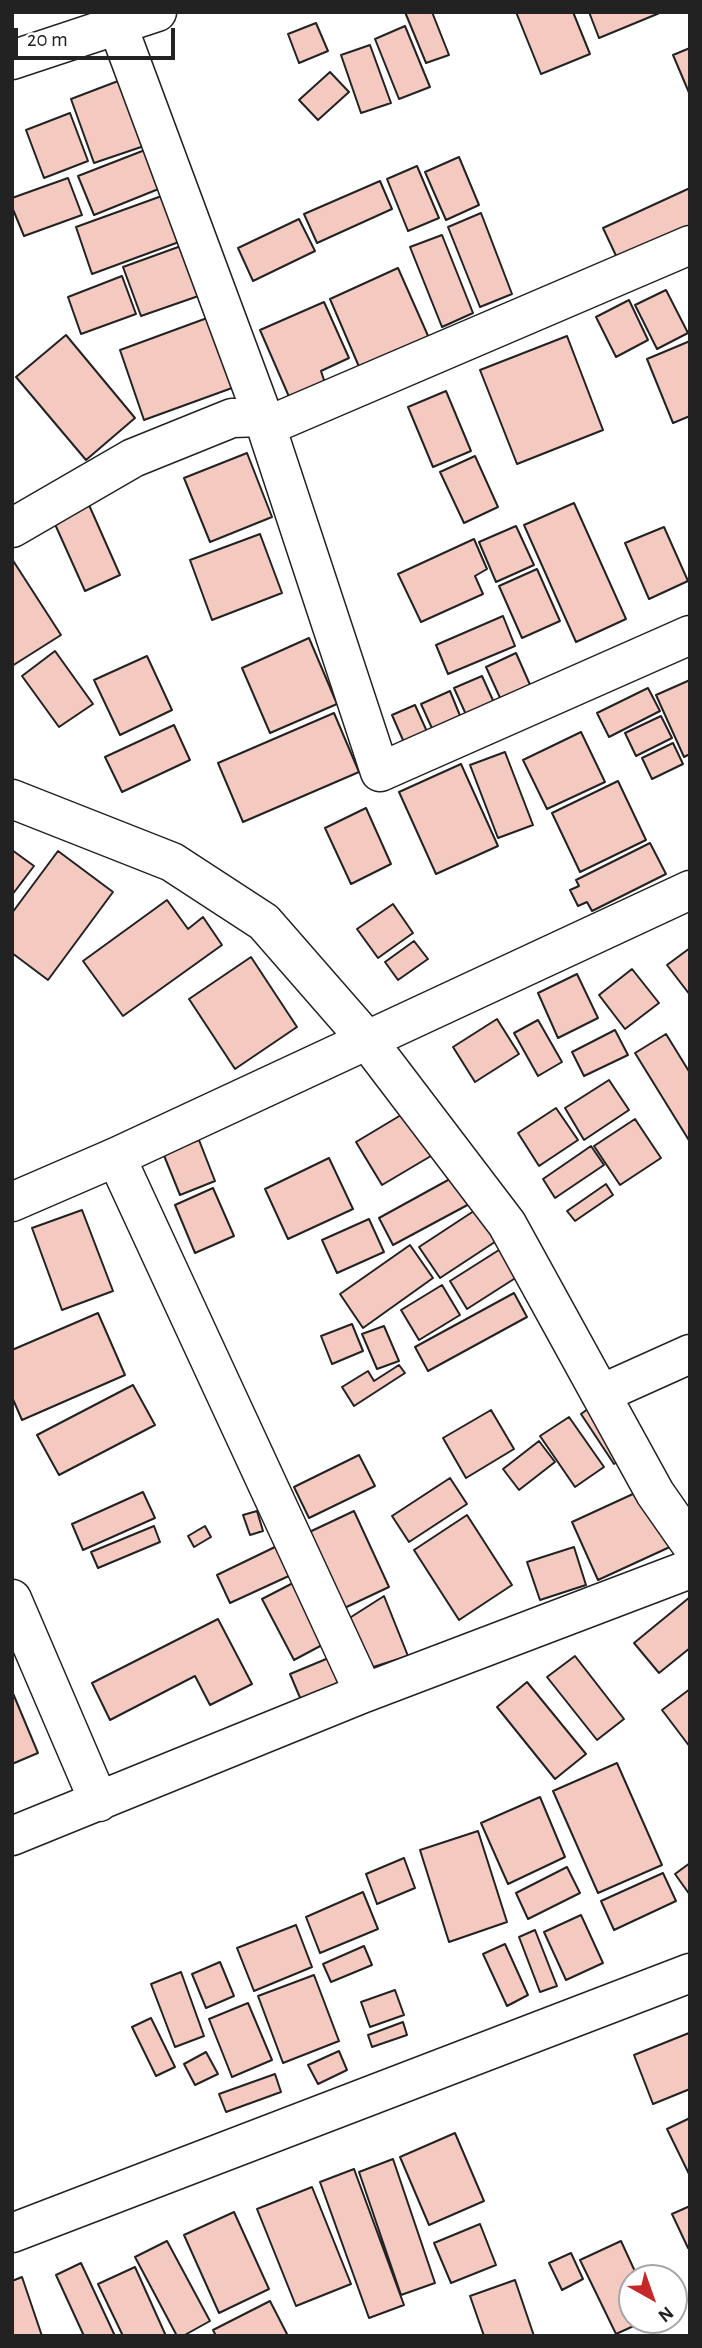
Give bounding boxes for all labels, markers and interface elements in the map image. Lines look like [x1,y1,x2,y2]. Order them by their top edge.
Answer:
scale bar [18,14,178,58]
text: 20 m [27,29,68,50]
north arrow [618,2264,688,2334]
text: N [654,2302,677,2325]

